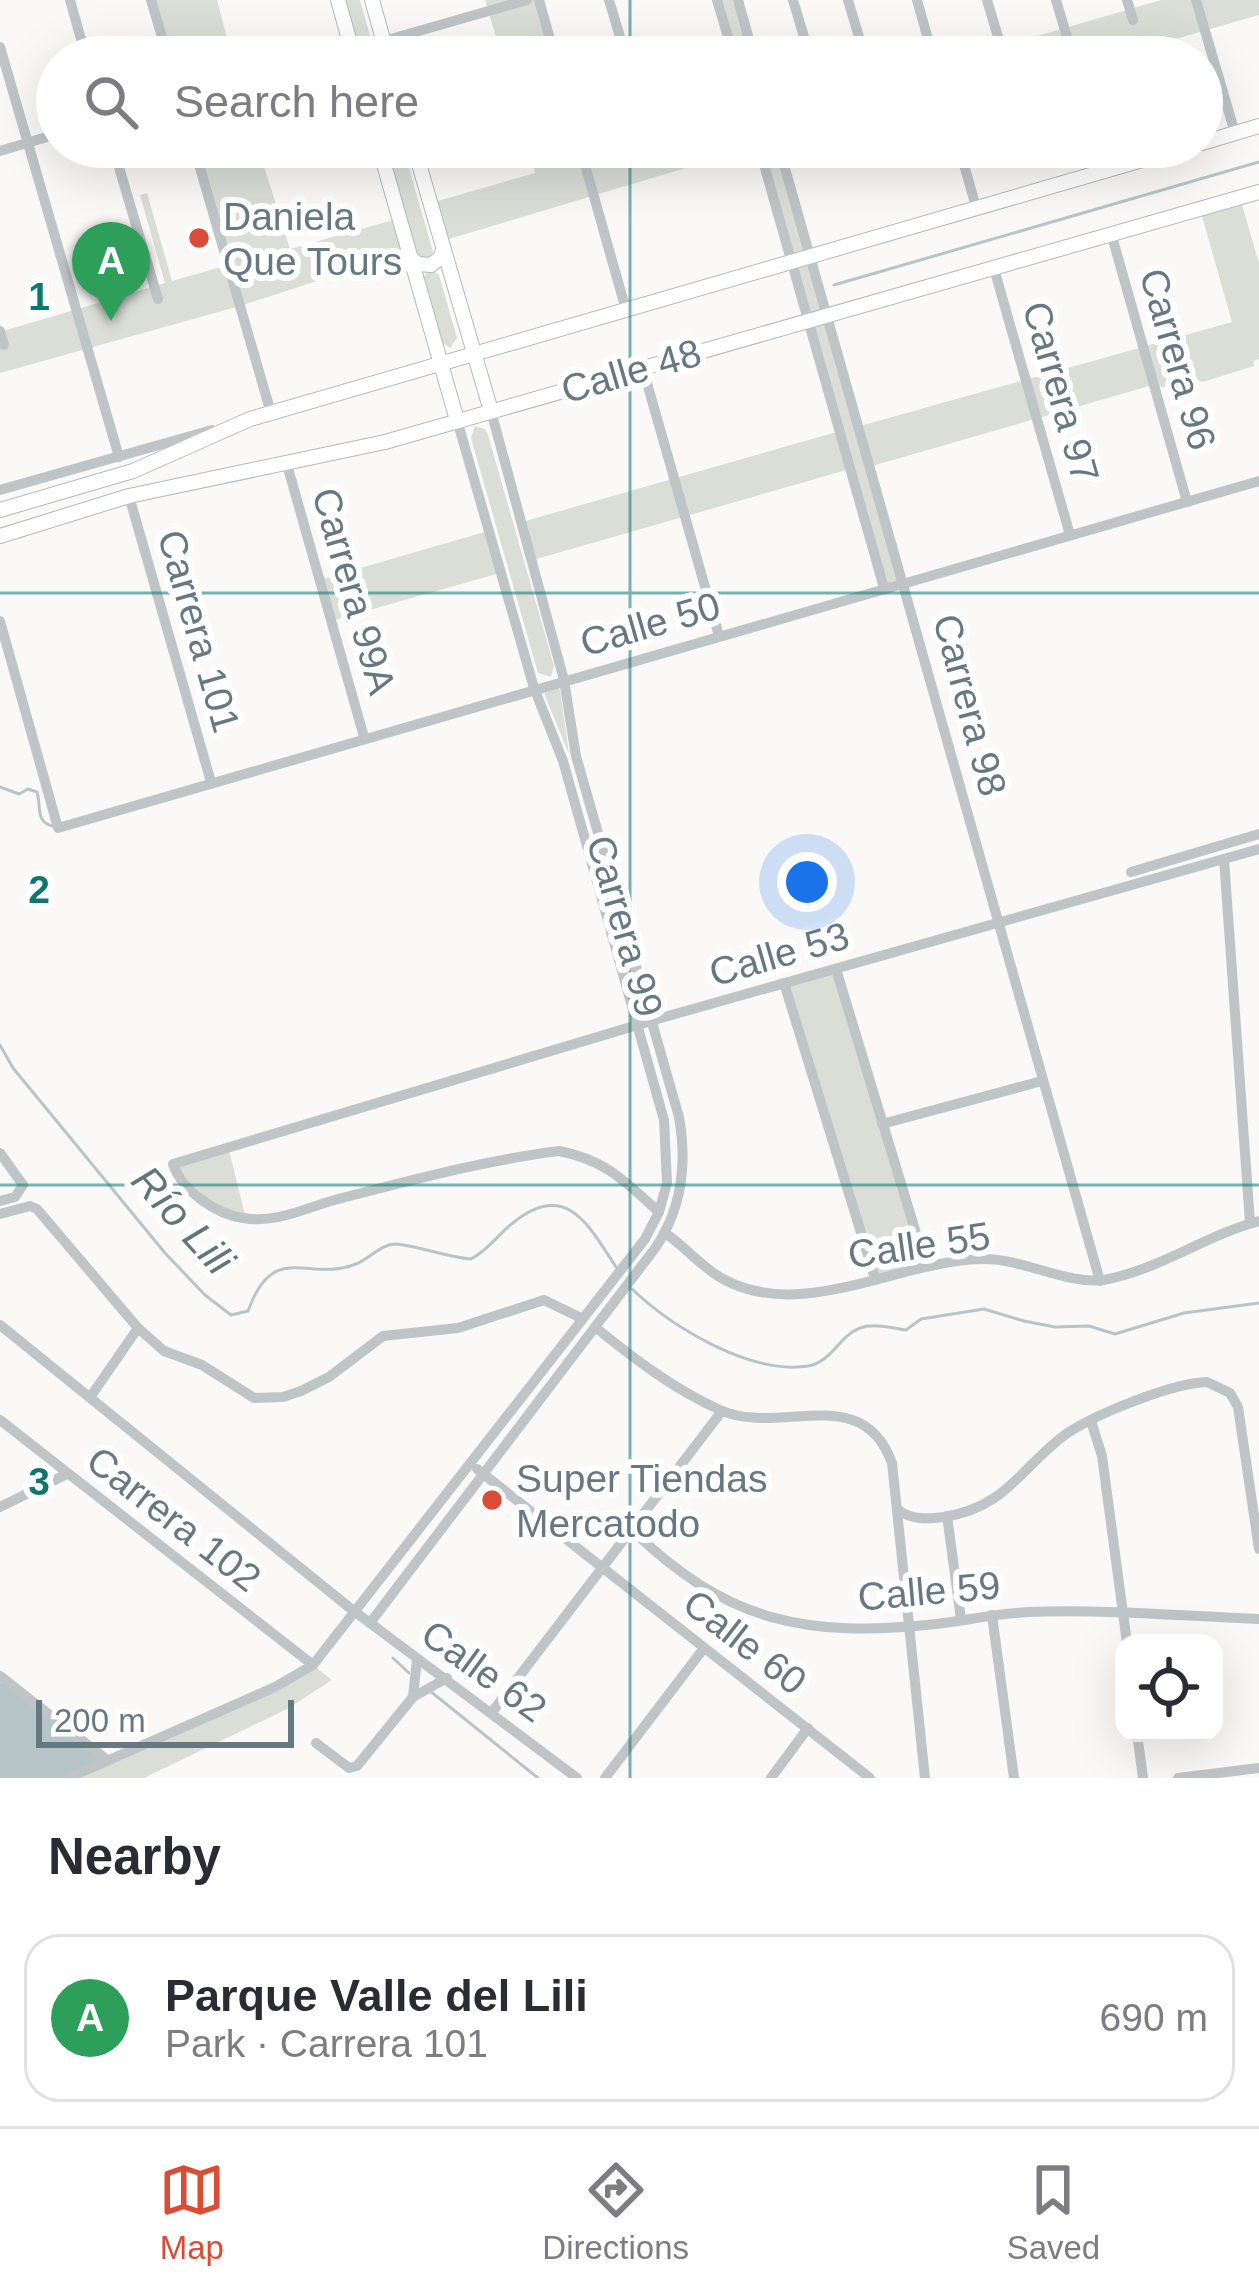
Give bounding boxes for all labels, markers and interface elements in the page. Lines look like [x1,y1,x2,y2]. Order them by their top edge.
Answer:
search box [36,36,1223,168]
icon: search [78,69,144,135]
text: Search here [174,76,419,127]
place label: Daniela Que Tours [223,195,402,283]
pin: A [72,222,150,321]
marker: Daniela Que Tours [186,225,212,251]
street label: Carrera 96 [1132,263,1224,455]
text: 1 [28,275,50,318]
street label: Carrera 97 [1015,296,1107,488]
street label: Calle 48 [556,331,706,411]
street label: Carrera 99A [304,483,404,699]
street label: Carrera 101 [150,525,248,737]
street label: Calle 50 [575,584,725,664]
street label: Carrera 98 [925,609,1015,801]
street label: Carrera 99 [579,830,671,1022]
your location [777,852,837,912]
text: 2 [28,868,50,911]
street label: Calle 53 [704,914,854,994]
water label: Río Lili [123,1157,245,1285]
street label: Calle 55 [845,1214,993,1276]
street label: Carrera 102 [79,1438,269,1600]
place label: Super Tiendas Mercatodo [516,1457,768,1545]
text: 3 [28,1460,50,1503]
marker: Super Tiendas Mercatodo [479,1487,505,1513]
street label: Calle 59 [856,1563,1002,1619]
street label: Calle 60 [675,1581,815,1703]
street label: Calle 62 [413,1612,555,1730]
map controls [1115,1634,1223,1742]
button: locate [1115,1634,1223,1742]
scale bar [36,1694,294,1747]
text: 200 m [54,1702,146,1739]
text: Nearby [48,1828,221,1885]
text: Parque Valle del Lili [165,1970,588,2021]
text: A [76,1996,104,2039]
text: 690 m [1100,1996,1208,2039]
text: Park · Carrera 101 [165,2022,488,2065]
tab: Map [159,2157,225,2267]
tab: Directions [542,2157,689,2267]
tab: Saved [1007,2157,1100,2267]

